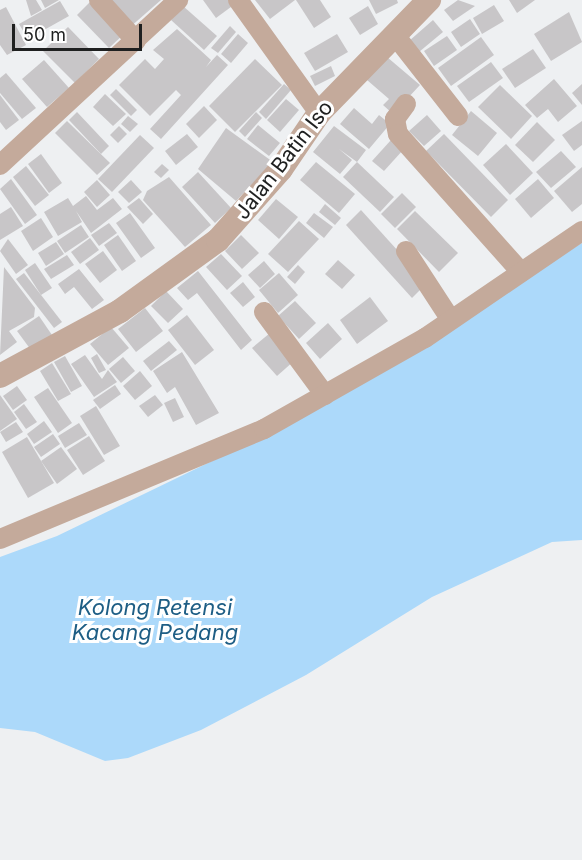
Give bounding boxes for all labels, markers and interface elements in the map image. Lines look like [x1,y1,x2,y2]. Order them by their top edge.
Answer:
scale bar [15,12,146,50]
text: 50 m [23,24,66,45]
street label: Jalan Batin Iso [230,95,338,225]
water label: Kolong Retensi Kacang Pedang [72,594,238,646]

